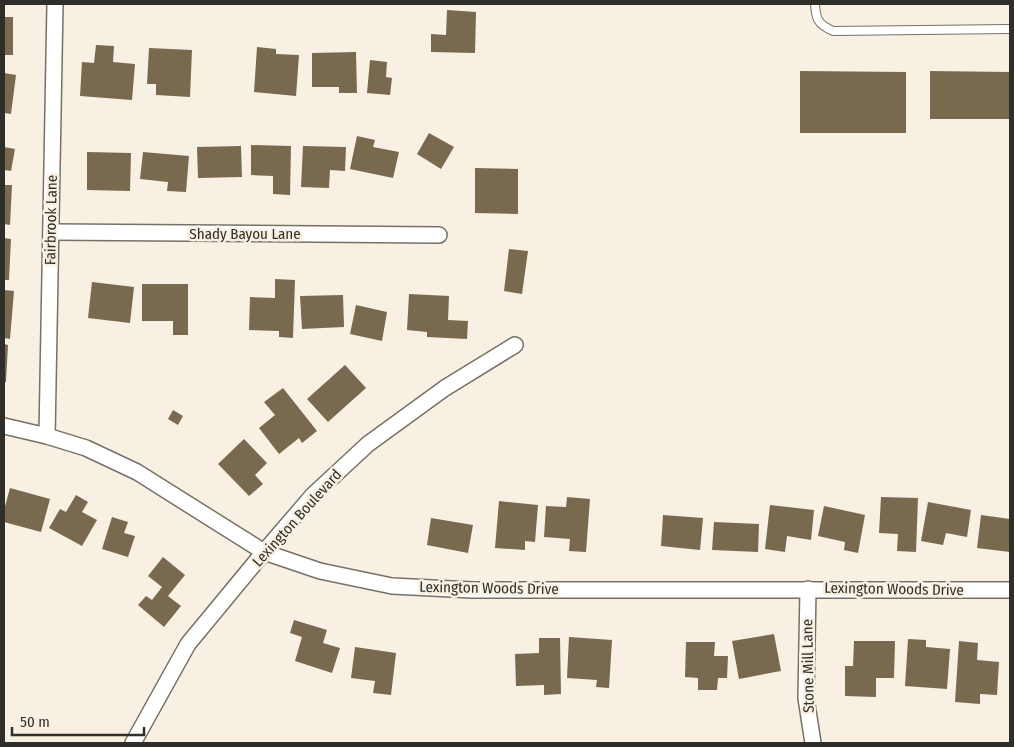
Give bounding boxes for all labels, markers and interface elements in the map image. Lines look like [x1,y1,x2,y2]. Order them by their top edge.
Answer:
street label: Fairbrook Lane [41,175,61,265]
street label: Shady Bayou Lane [189,225,301,243]
street label: Lexington Boulevard [249,466,345,570]
street label: Lexington Woods Drive [419,578,559,598]
street label: Lexington Woods Drive [824,579,964,599]
street label: Stone Mill Lane [798,619,818,713]
scale bar [12,704,145,736]
text: 50 m [20,713,50,731]

